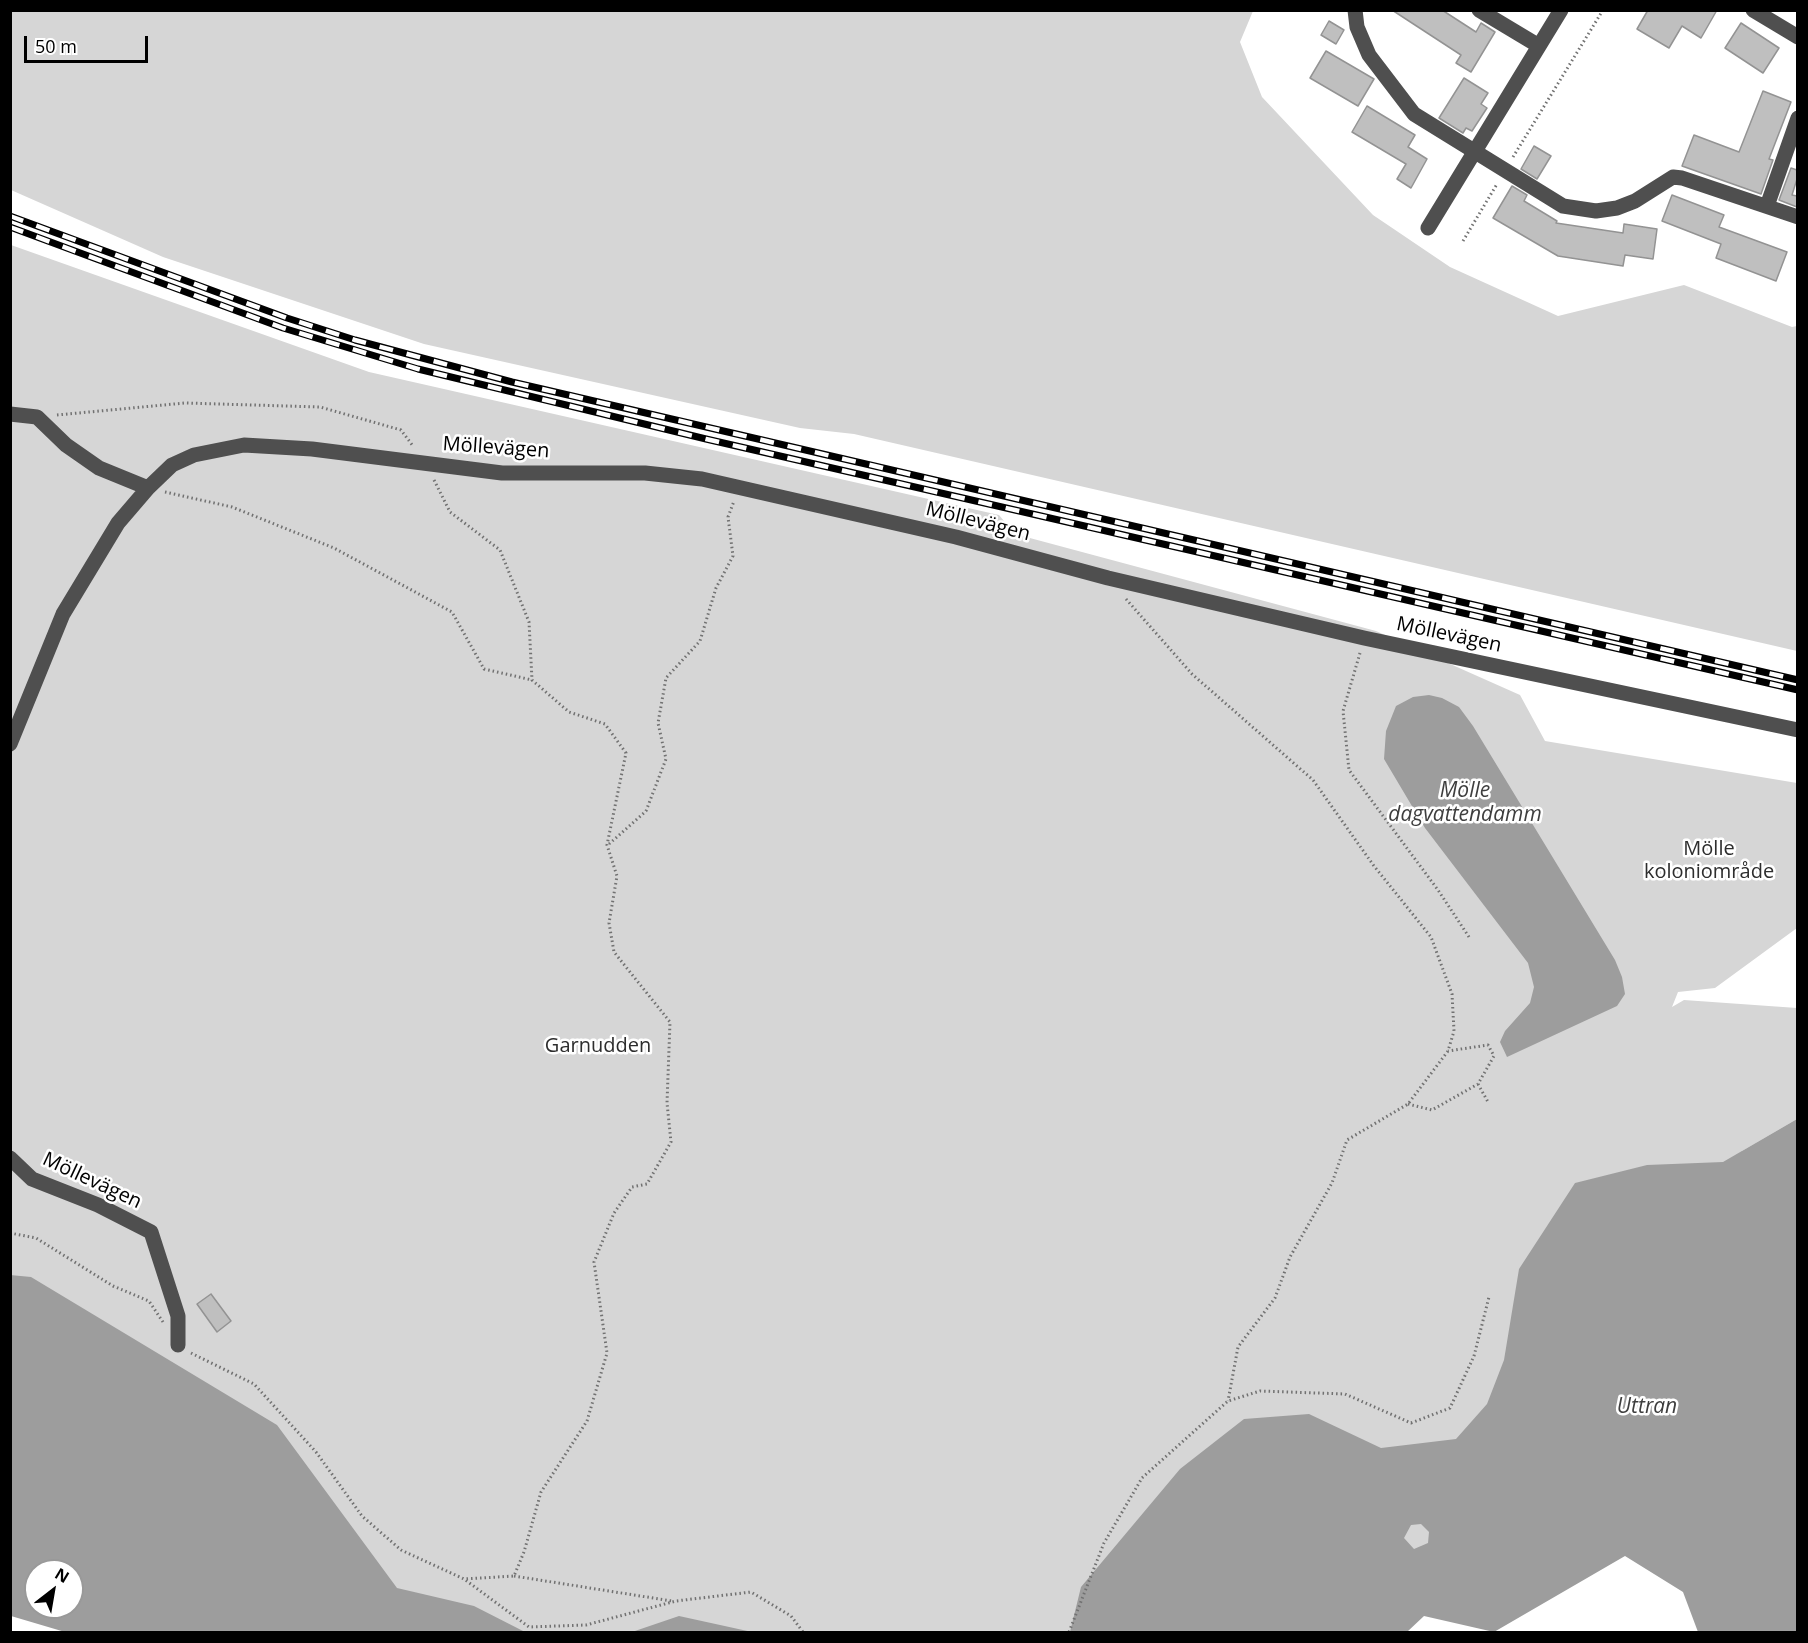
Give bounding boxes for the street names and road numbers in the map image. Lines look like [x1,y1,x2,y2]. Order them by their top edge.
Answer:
street label: Möllevägen [442,432,550,464]
street label: Möllevägen [923,497,1033,547]
street label: Möllevägen [1394,612,1504,658]
street label: Möllevägen [39,1148,145,1214]

